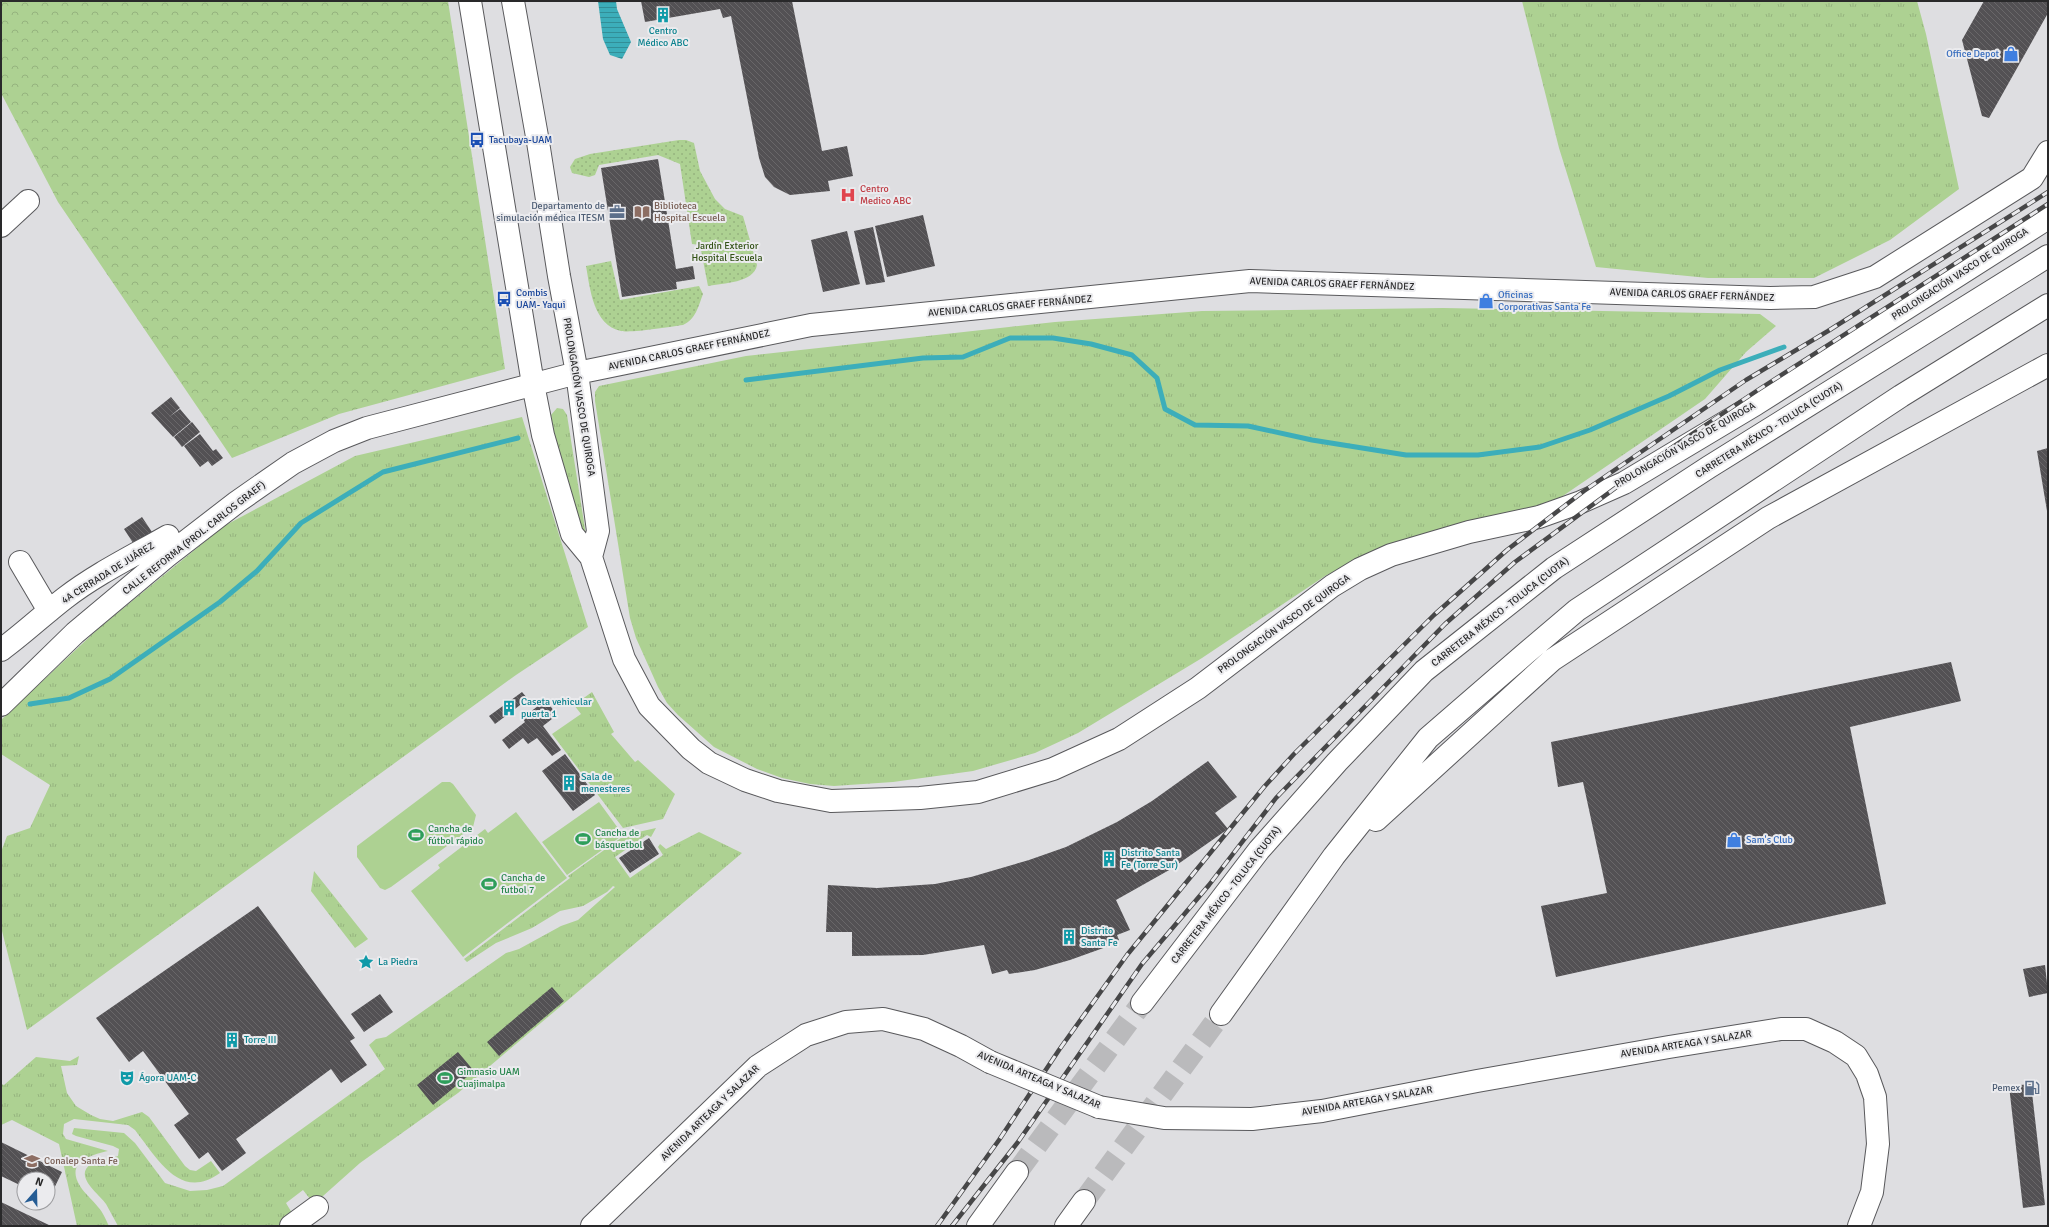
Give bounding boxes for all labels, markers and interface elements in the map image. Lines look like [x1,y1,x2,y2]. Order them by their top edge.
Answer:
building icon: Centro Médico ABC [654,6,672,24]
place label: Centro Médico ABC [637,25,689,49]
shop icon: Office Depot [2002,45,2020,63]
place label: Office Depot [1946,48,1999,60]
bus stop icon: Tacubaya-UAM [468,131,486,149]
place label: Tacubaya-UAM [489,134,552,146]
place label: Centro Medico ABC [860,183,911,207]
hospital icon: Centro Medico ABC [839,186,857,204]
place label: Departamento de simulación médica ITESM [496,200,605,224]
place label: Biblioteca Hospital Escuela [654,200,725,224]
office icon: Departamento de simulación médica ITESM [608,203,626,221]
library icon: Biblioteca Hospital Escuela [633,203,651,221]
street label: PROLONGACIÓN VASCO DE QUIROGA [1889,224,2031,323]
park label: Jardín Exterior Hospital Escuela [691,240,763,264]
street label: AVENIDA CARLOS GRAEF FERNÁNDEZ [1249,274,1415,293]
street label: AVENIDA CARLOS GRAEF FERNÁNDEZ [1609,285,1775,304]
place label: Combis UAM- Yaqui [516,287,565,311]
place label: Oficinas Corporativas Santa Fe [1498,289,1591,313]
bus stop icon: Combis UAM- Yaqui [495,290,513,308]
street label: AVENIDA CARLOS GRAEF FERNÁNDEZ [927,292,1093,319]
shop icon: Oficinas Corporativas Santa Fe [1477,292,1495,310]
street label: PROLONGACIÓN VASCO DE QUIROGA [561,317,598,477]
street label: AVENIDA CARLOS GRAEF FERNÁNDEZ [607,326,771,373]
street label: CARRETERA MÉXICO - TOLUCA (CUOTA) [1693,379,1845,480]
street label: PROLONGACIÓN VASCO DE QUIROGA [1612,399,1757,490]
street label: CALLE REFORMA (PROL. CARLOS GRAEF) [120,479,268,597]
street label: 4A CERRADA DE JUÁREZ [59,539,157,606]
street label: CARRETERA MÉXICO - TOLUCA (CUOTA) [1428,554,1571,669]
street label: PROLONGACIÓN VASCO DE QUIROGA [1215,571,1352,676]
place label: Caseta vehicular puerta 1 [521,696,592,720]
building icon: Caseta vehicular puerta 1 [500,699,518,717]
place label: Sala de menesteres [581,771,631,795]
building icon: Sala de menesteres [560,774,578,792]
place label: Cancha de fútbol rápido [428,823,483,847]
street label: CARRETERA MÉXICO - TOLUCA (CUOTA) [1168,823,1283,966]
sports icon: Cancha de fútbol rápido [407,826,425,844]
place label: Cancha de básquetbol [595,827,642,851]
sports icon: Cancha de básquetbol [574,830,592,848]
shop icon: Sam's Club [1725,831,1743,849]
place label: Sam's Club [1746,834,1793,846]
place label: Distrito Santa Fe (Torre Sur) [1121,847,1180,871]
building icon: Distrito Santa Fe (Torre Sur) [1100,850,1118,868]
place label: Cancha de futbol 7 [501,872,545,896]
sports icon: Cancha de futbol 7 [480,875,498,893]
place label: Distrito Santa Fe [1081,925,1118,949]
building icon: Distrito Santa Fe [1060,928,1078,946]
place icon: La Piedra [357,953,375,971]
place label: La Piedra [378,956,418,968]
street label: AVENIDA ARTEAGA Y SALAZAR [1620,1028,1752,1060]
building icon: Torre III [223,1031,241,1049]
place label: Torre III [244,1034,276,1046]
street label: AVENIDA ARTEAGA Y SALAZAR [976,1049,1102,1111]
street label: AVENIDA ARTEAGA Y SALAZAR [658,1063,762,1163]
place label: Gimnasio UAM Cuajimalpa [457,1066,520,1090]
theatre icon: Ágora UAM-C [118,1069,136,1087]
sports icon: Gimnasio UAM Cuajimalpa [436,1069,454,1087]
place label: Ágora UAM-C [139,1071,197,1084]
fuel station icon: Pemex [2023,1079,2041,1097]
place label: Pemex [1992,1082,2020,1094]
street label: AVENIDA ARTEAGA Y SALAZAR [1301,1084,1433,1118]
school or university icon: Conalep Santa Fe [23,1152,41,1170]
place label: Conalep Santa Fe [44,1155,118,1167]
north arrow [16,1171,56,1211]
text: N [33,1175,45,1189]

